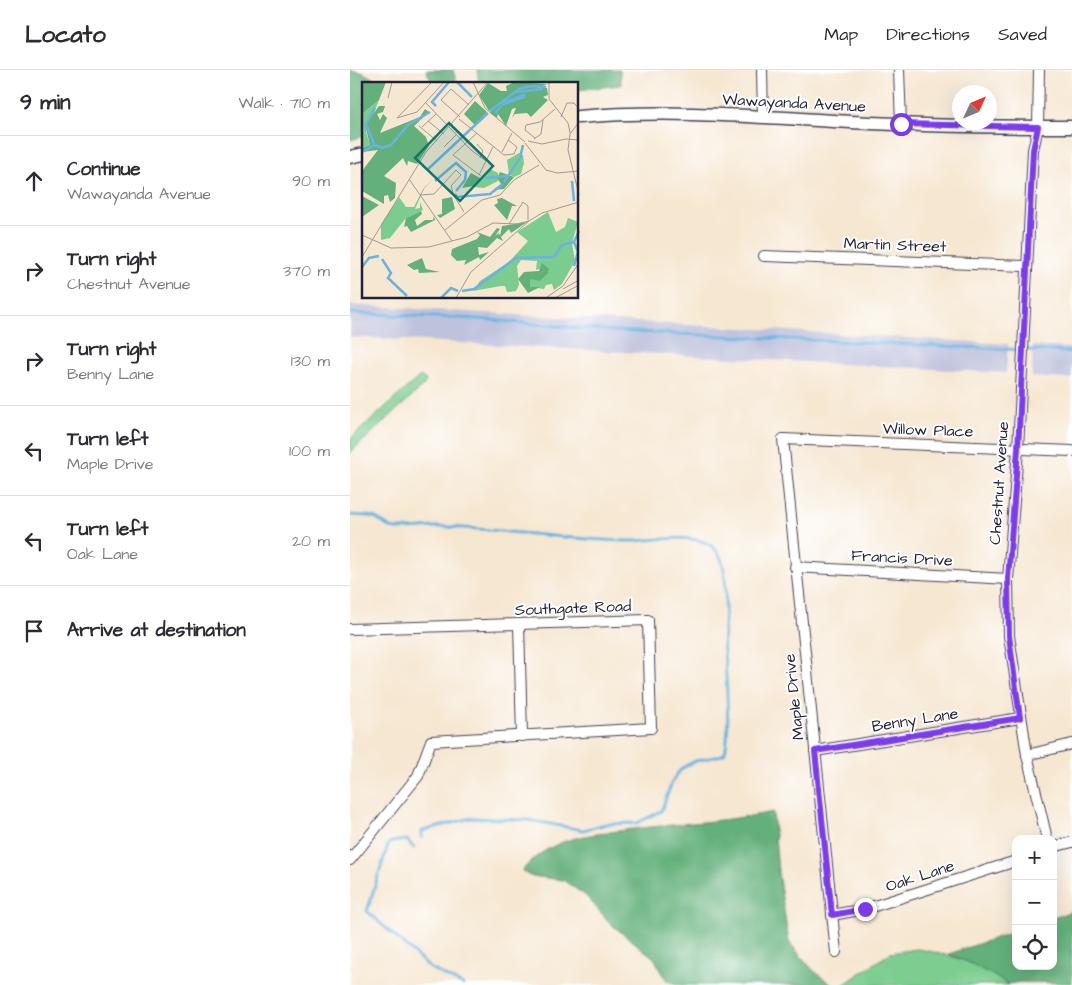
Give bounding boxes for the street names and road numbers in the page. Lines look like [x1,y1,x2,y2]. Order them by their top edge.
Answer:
street label: Wawayanda Avenue [722,88,867,119]
street label: Martin Street [843,232,947,258]
street label: Willow Place [882,417,974,443]
street label: Chestnut Avenue [984,420,1014,545]
street label: Francis Drive [851,544,954,572]
street label: Southgate Road [514,595,632,622]
street label: Maple Drive [779,653,809,741]
street label: Benny Lane [870,702,960,739]
street label: Oak Lane [883,854,957,897]

